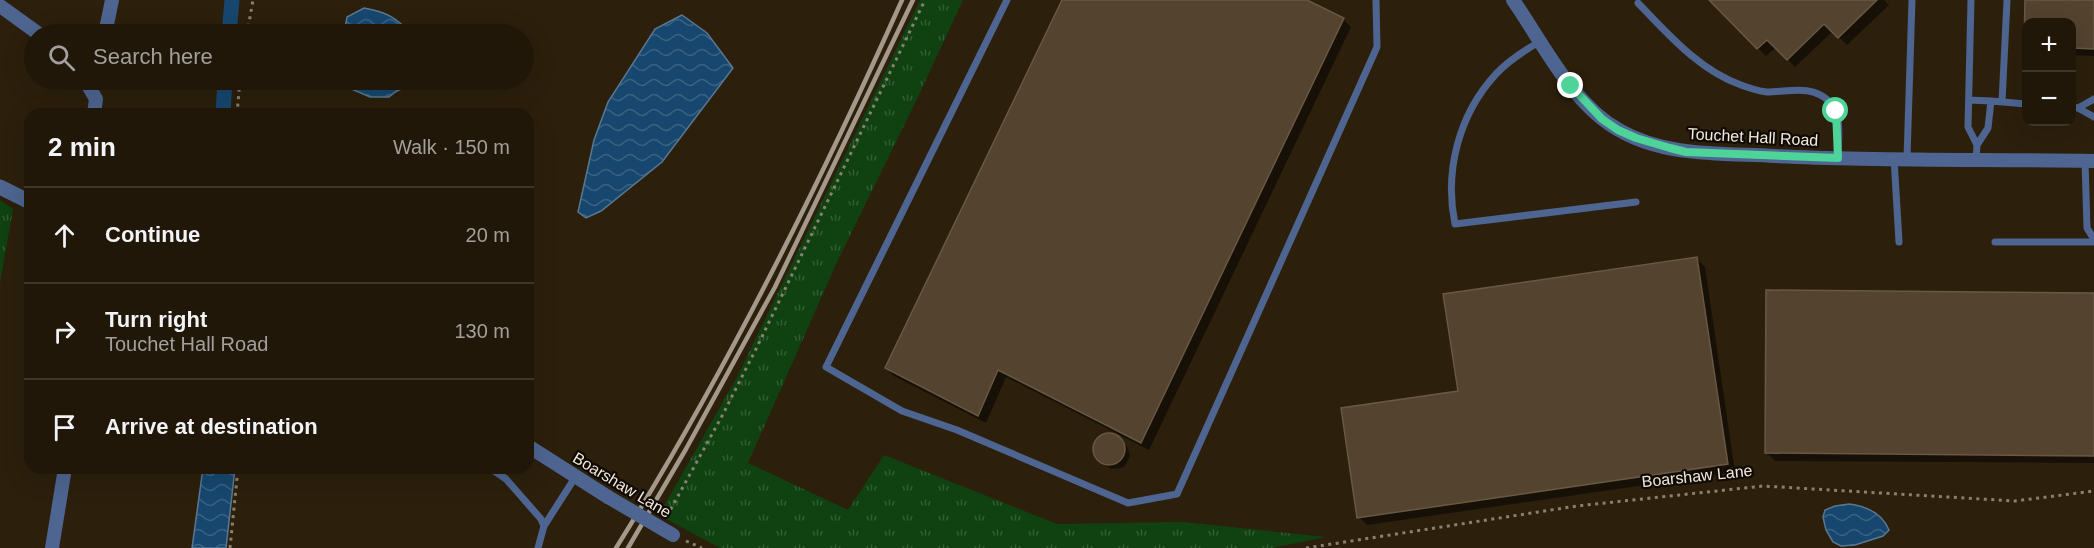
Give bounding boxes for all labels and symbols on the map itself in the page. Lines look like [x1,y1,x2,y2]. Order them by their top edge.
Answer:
route end [1557,72,1583,98]
route start [1822,97,1848,123]
street label: Touchet Hall Road [1687,125,1819,149]
street label: Boarshaw Lane [570,449,674,521]
street label: Boarshaw Lane [1641,462,1753,490]

